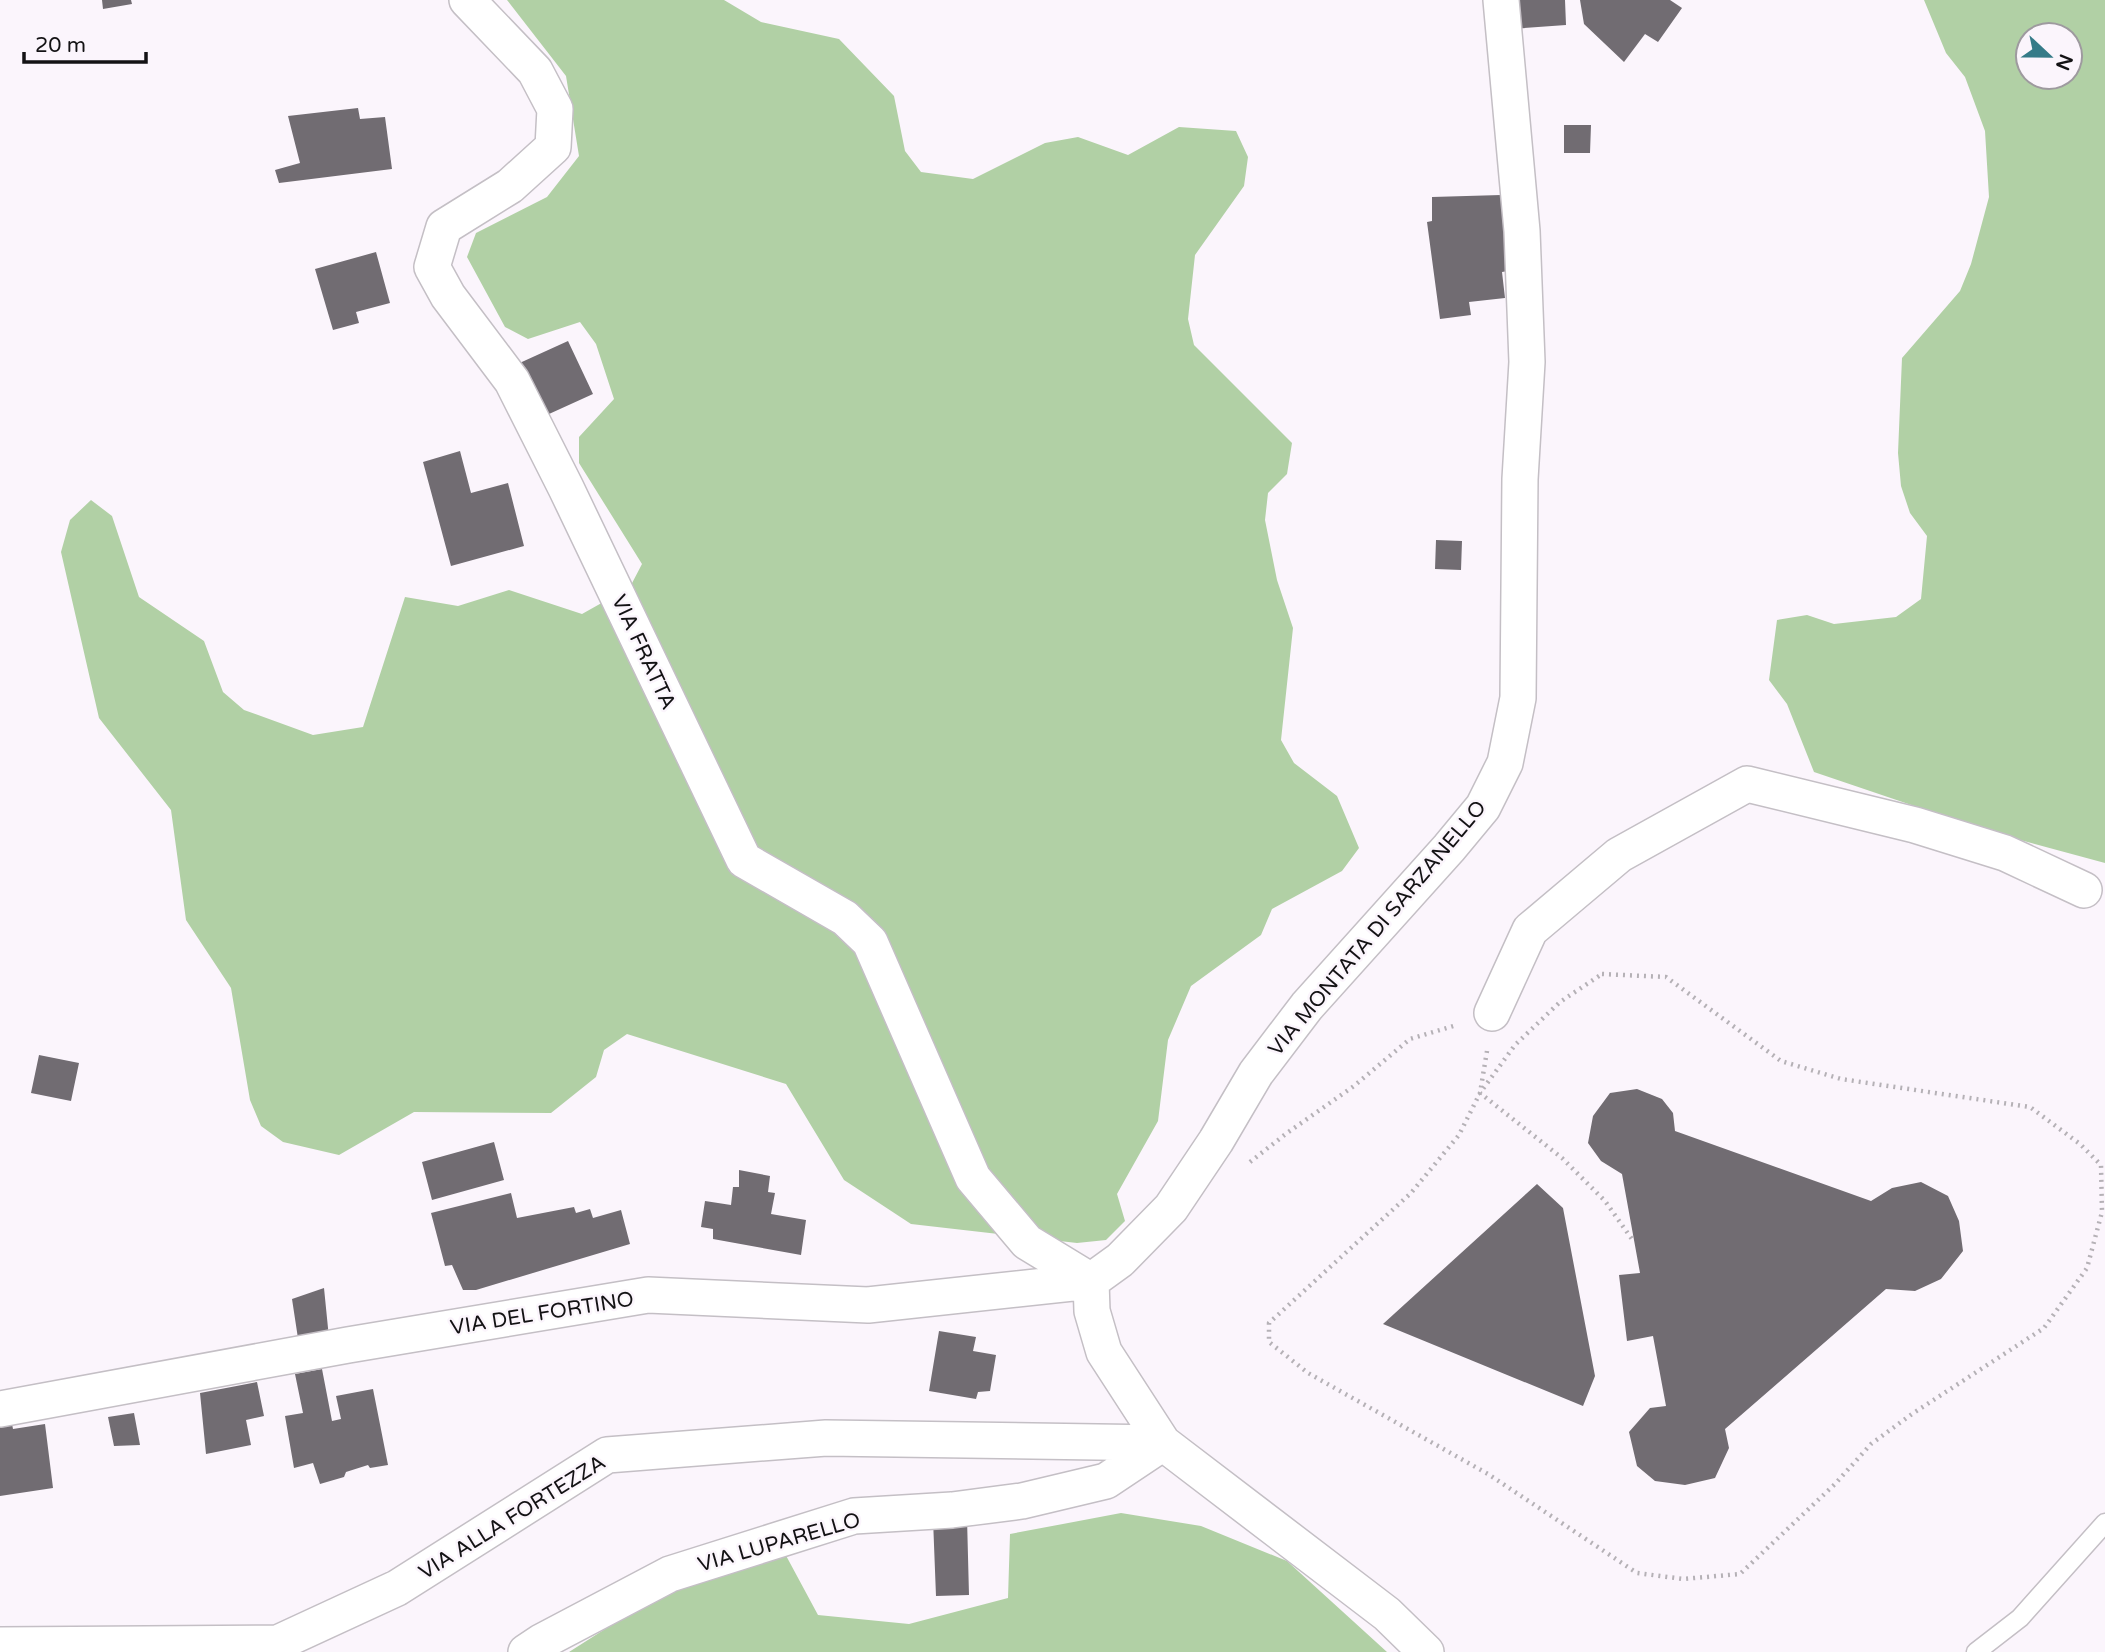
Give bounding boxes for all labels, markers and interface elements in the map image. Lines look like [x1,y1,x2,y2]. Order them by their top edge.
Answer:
scale bar [24,21,147,65]
north arrow [2014,21,2084,91]
text: 20 m [35,33,86,58]
text: N [2051,51,2077,73]
street label: VIA FRATTA [606,591,681,714]
street label: VIA MONTATA DI SARZANELLO [1263,796,1492,1061]
street label: VIA DEL FORTINO [449,1287,636,1340]
street label: VIA ALLA FORTEZZA [414,1450,610,1585]
street label: VIA LUPARELLO [695,1507,863,1578]

